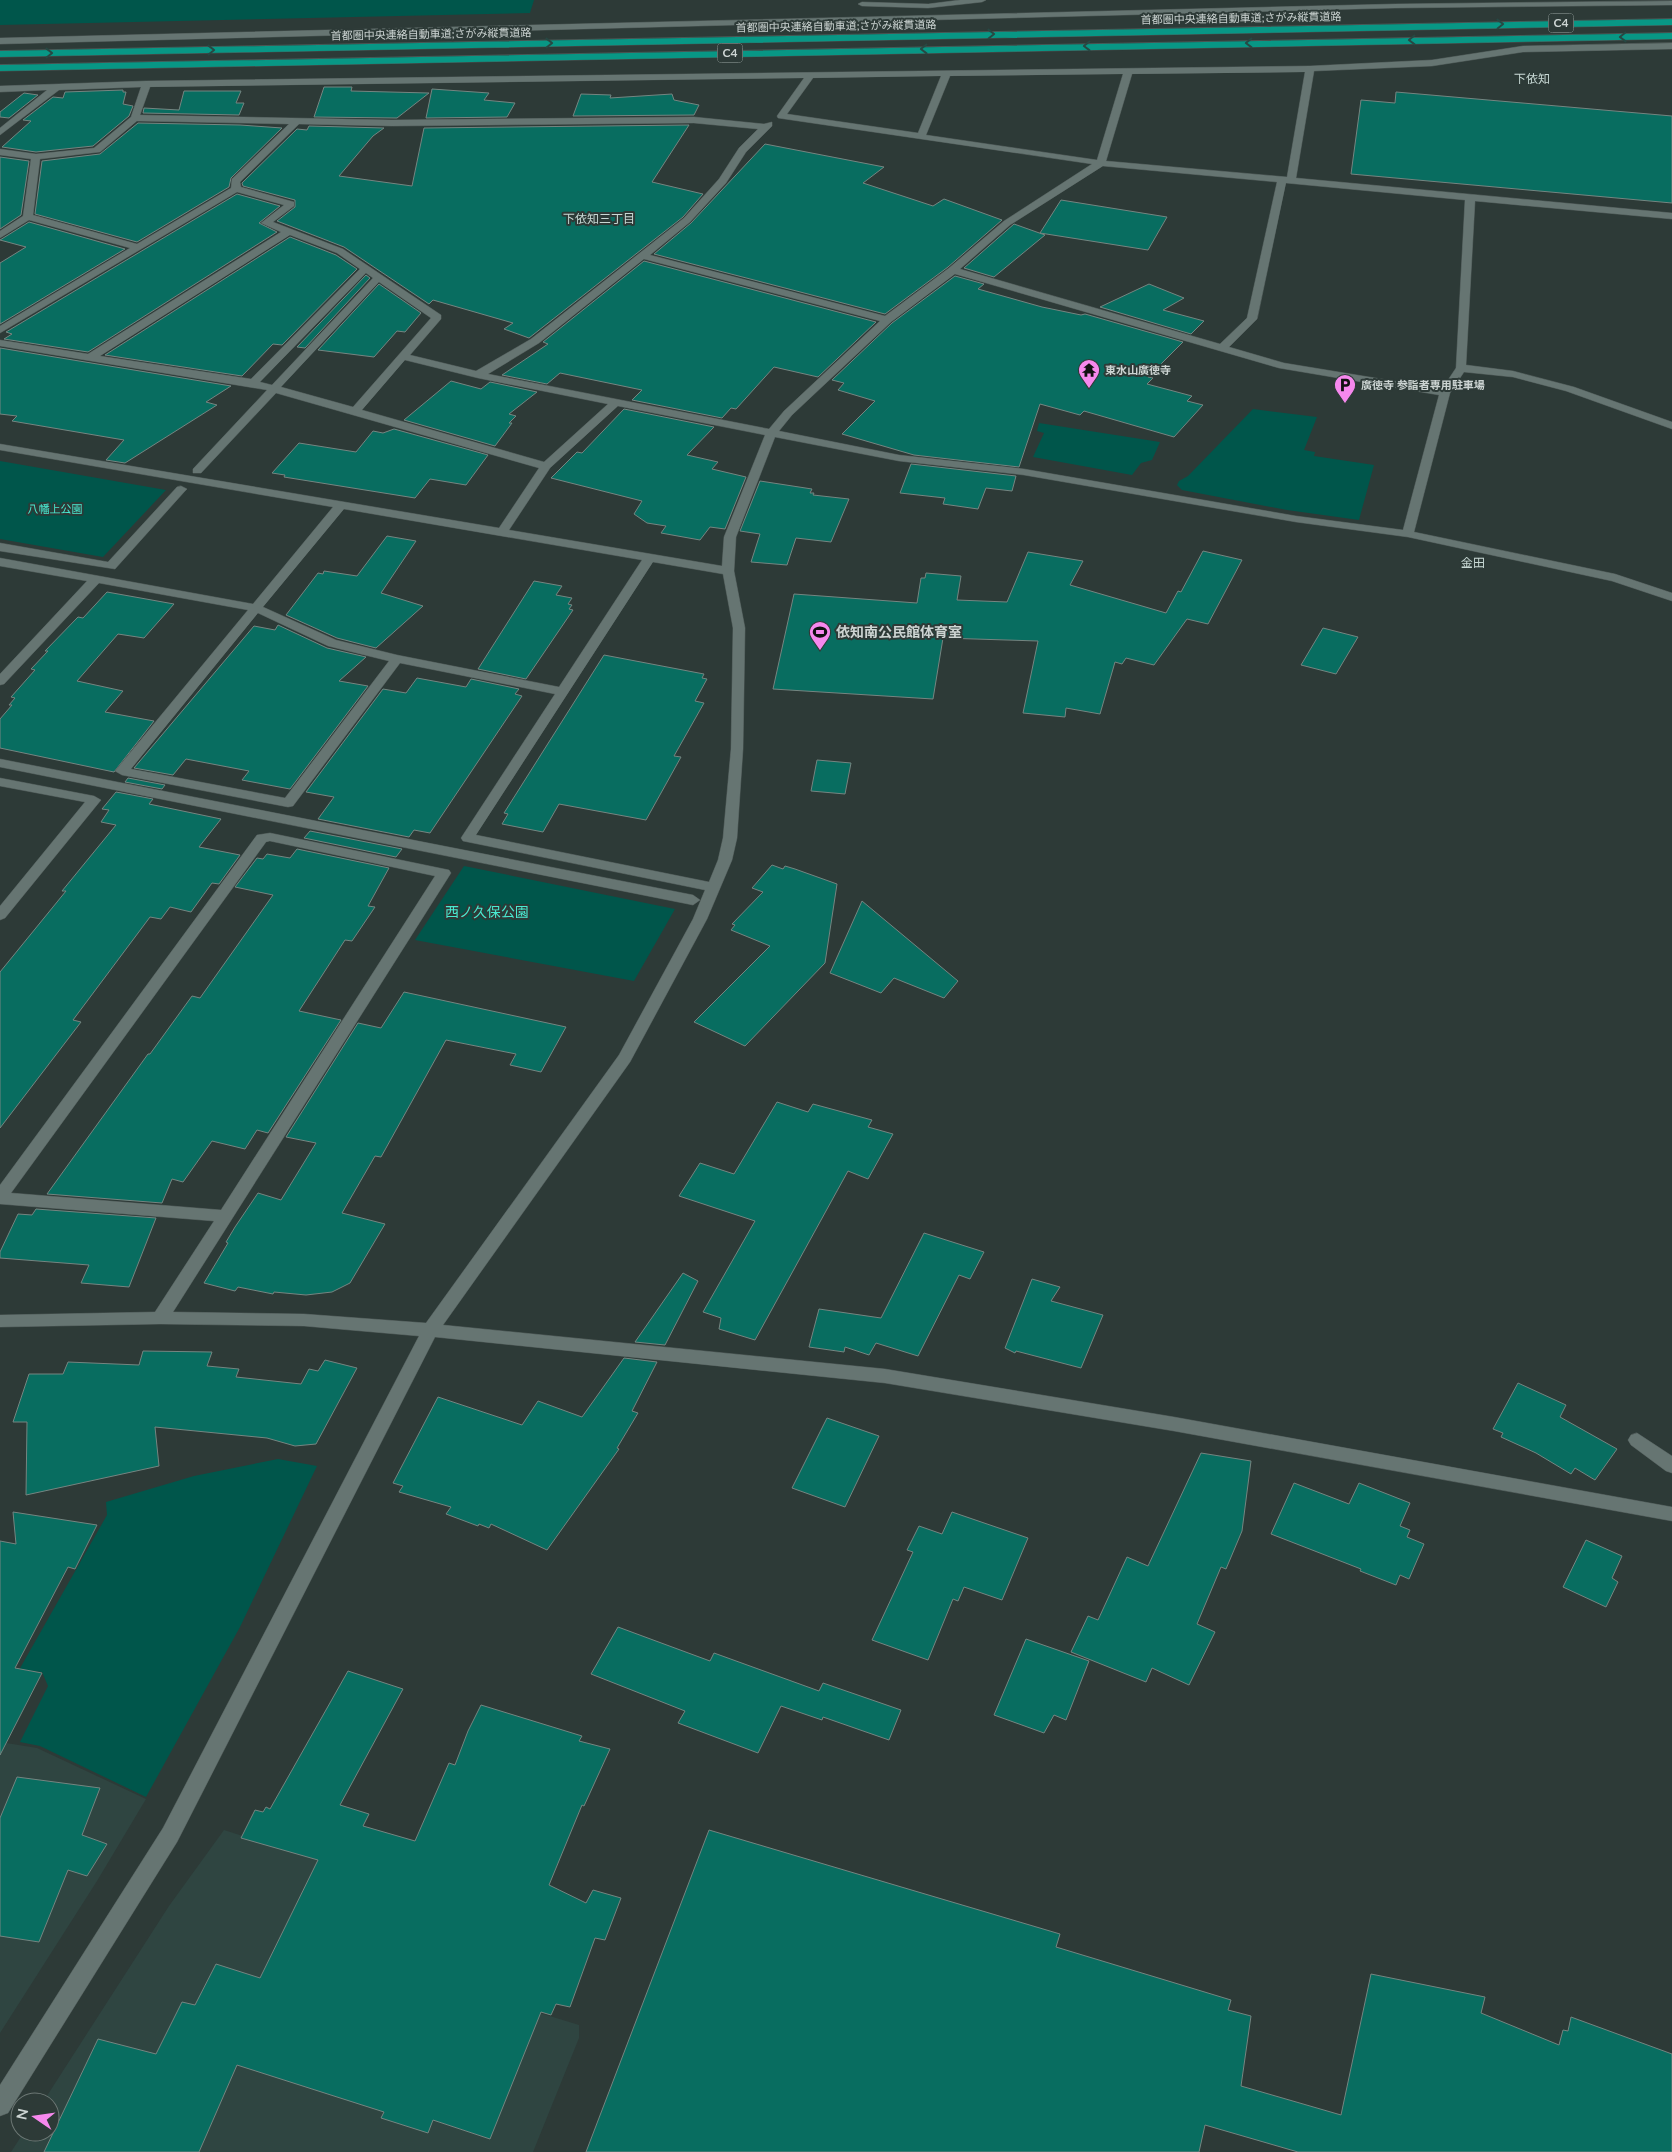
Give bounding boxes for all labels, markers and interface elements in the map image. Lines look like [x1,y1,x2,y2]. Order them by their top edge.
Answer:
street label: 首都圏中央連絡自動車道;さがみ縦貫道路 [1140,9,1342,26]
road number: C4 [1548,13,1574,32]
street label: 首都圏中央連絡自動車道;さがみ縦貫道路 [735,17,937,34]
one-way arrow [1496,19,1504,29]
street label: 首都圏中央連絡自動車道;さがみ縦貫道路 [330,25,532,42]
one-way arrow [988,29,995,39]
one-way arrow [1619,31,1627,42]
one-way arrow [1407,34,1415,45]
one-way arrow [545,38,553,48]
one-way arrow [1245,38,1252,48]
one-way arrow [1082,41,1090,51]
road number: C4 [718,44,742,62]
one-way arrow [920,44,928,54]
one-way arrow [208,45,215,55]
one-way arrow [45,48,53,58]
district label: 下依知 [1514,71,1550,86]
district label: 下依知三丁目 [563,211,635,226]
temple icon: 東水山廣徳寺 [1077,358,1101,389]
place label: 東水山廣徳寺 [1105,363,1171,376]
parking icon: 廣徳寺 参詣者専用駐車場 [1333,373,1357,404]
place label: 廣徳寺 参詣者専用駐車場 [1361,378,1485,391]
park label: 八幡上公園 [28,502,83,515]
district label: 金田 [1461,555,1485,570]
sports icon: 依知南公民館体育室 [808,620,832,651]
place label: 依知南公民館体育室 [836,623,962,640]
park label: 西ノ久保公園 [445,903,529,920]
north arrow [10,2092,60,2142]
text: N [12,2107,31,2121]

